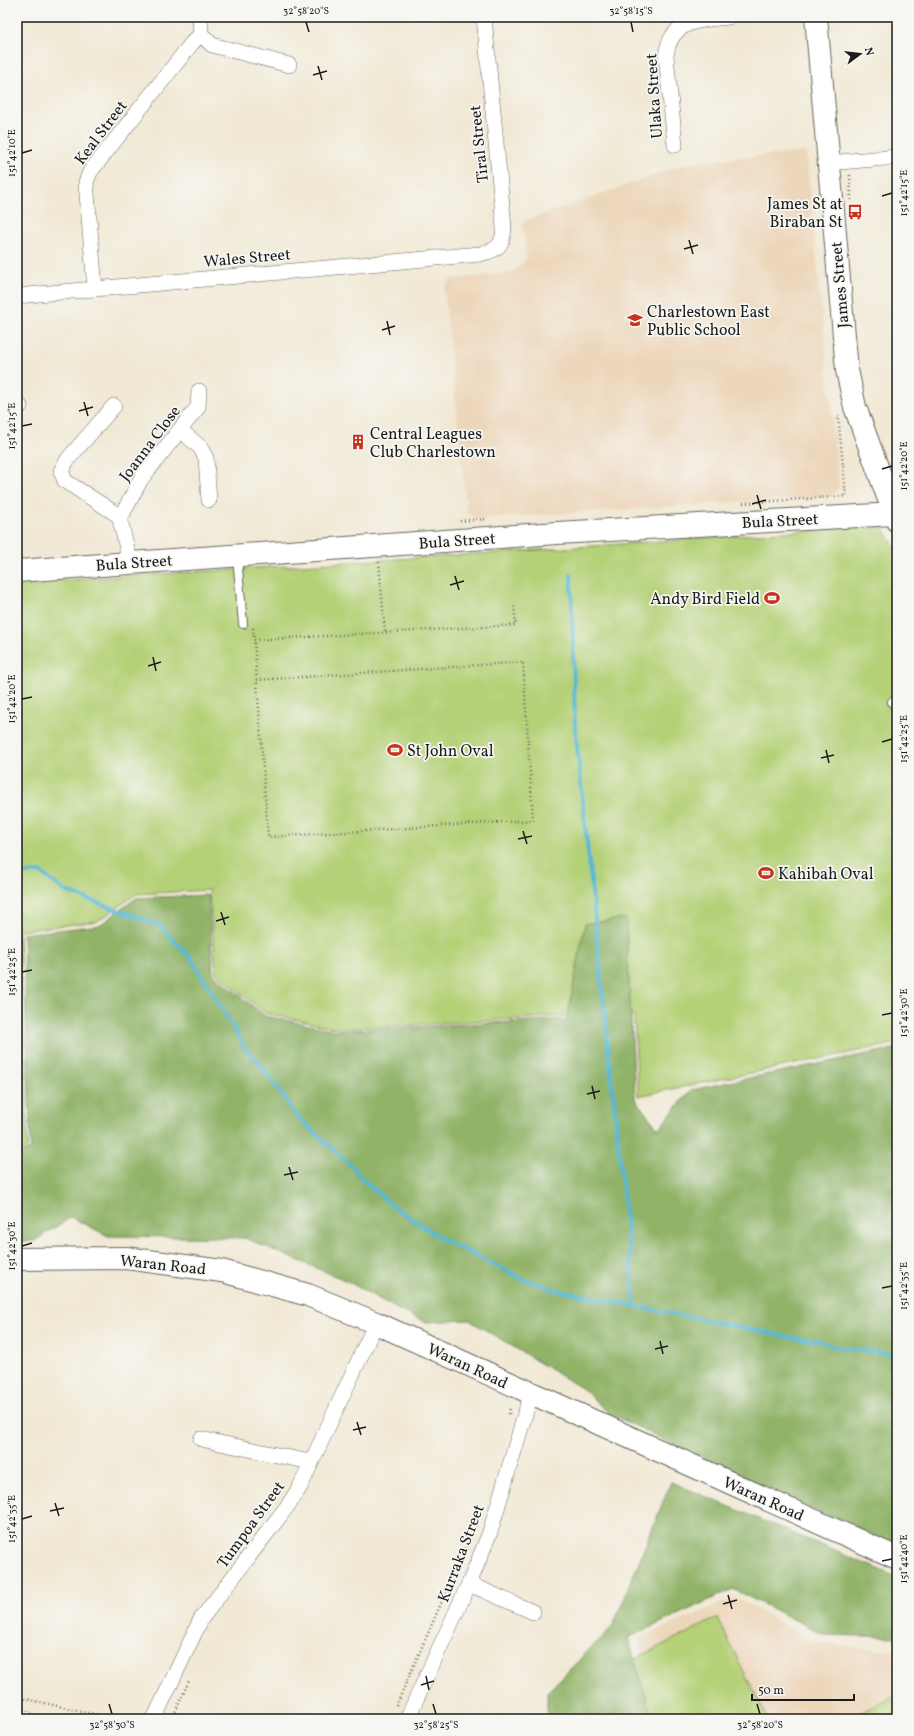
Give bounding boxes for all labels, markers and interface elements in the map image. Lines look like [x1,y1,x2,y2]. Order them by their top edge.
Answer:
text: 32°58'20"S [283,4,329,18]
text: 32°58'15"S [609,4,653,18]
north arrow [840,34,880,74]
text: N [860,46,876,58]
street label: Ulaka Street [641,52,669,139]
street label: Keal Street [70,96,133,170]
street label: Tiral Street [465,103,495,184]
text: 151°42'10"E [5,129,19,177]
text: 151°42'15"E [897,170,911,216]
place label: James St at Biraban St [767,194,843,234]
bus stop icon: James St at Biraban St [846,203,864,221]
street label: James Street [826,240,856,329]
street label: Wales Street [203,244,292,274]
place label: Charlestown East Public School [647,302,770,342]
school or university icon: Charlestown East Public School [626,311,644,329]
street label: Joanna Close [115,402,187,487]
text: 151°42'15"E [5,403,19,449]
place label: Central Leagues Club Charlestown [370,424,496,464]
building icon: Central Leagues Club Charlestown [349,433,367,451]
text: 151°42'20"E [897,441,911,491]
street label: Bula Street [741,509,819,535]
street label: Bula Street [418,528,497,556]
street label: Bula Street [95,550,174,578]
place label: Andy Bird Field [650,589,760,611]
sports icon: Andy Bird Field [763,589,781,607]
text: 151°42'20"E [5,674,19,724]
text: 151°42'25"E [897,715,911,763]
sports icon: St John Oval [386,741,404,759]
place label: St John Oval [407,741,494,763]
sports icon: Kahibah Oval [757,864,775,882]
place label: Kahibah Oval [778,864,874,886]
text: 151°42'25"E [5,948,19,996]
text: 151°42'30"E [897,989,911,1037]
text: 151°42'30"E [5,1222,19,1270]
street label: Waran Road [119,1251,207,1281]
text: 151°42'35"E [897,1262,911,1310]
street label: Waran Road [423,1339,511,1395]
street label: Waran Road [719,1472,807,1527]
street label: Tumpoa Street [213,1477,291,1573]
text: 151°42'35"E [5,1495,19,1543]
street label: Kurraka Street [433,1501,491,1606]
text: 151°42'40"E [897,1535,911,1583]
scale bar [752,1676,854,1702]
text: 50 m [758,1683,784,1699]
text: 32°58'30"S [89,1718,135,1732]
text: 32°58'25"S [413,1718,459,1732]
text: 32°58'20"S [737,1718,783,1732]

